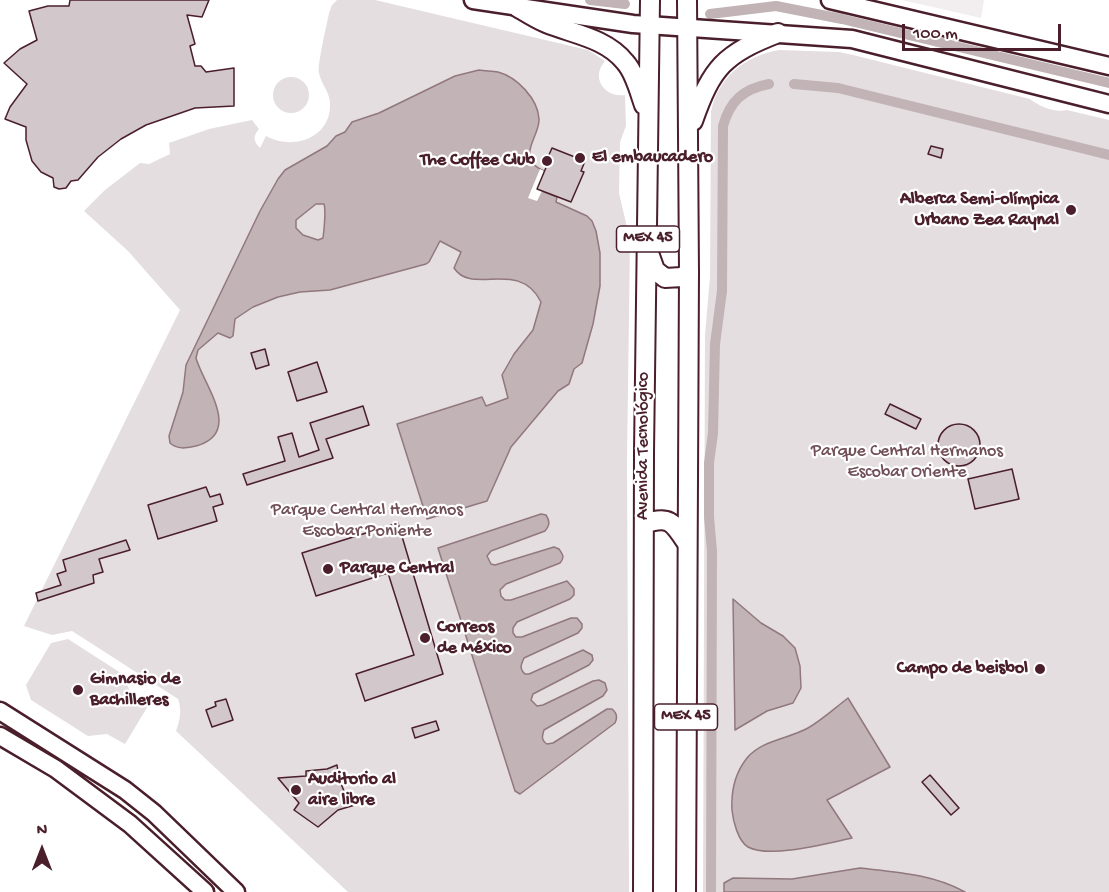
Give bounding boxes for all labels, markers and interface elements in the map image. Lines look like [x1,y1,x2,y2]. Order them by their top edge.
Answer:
scale bar [905,12,1064,50]
text: 100 m [913,24,958,45]
place label: El embaucadero [592,147,713,169]
place label: The Coffee Club [420,150,535,172]
marker: El embaucadero [573,151,587,165]
marker: The Coffee Club [540,154,554,168]
place label: Alberca Semi-olímpica Urbano Zea Raynal [900,189,1059,232]
marker: Alberca Semi-olímpica Urbano Zea Raynal [1064,203,1078,217]
road number: MEX 45 [616,226,680,252]
street label: Avenida Tecnológico [633,372,655,520]
park label: Parque Central Hermanos Escobar Oriente [811,441,1003,484]
park label: Parque Central Hermanos Escobar Poniente [271,500,463,542]
place label: Parque Central [340,558,454,580]
marker: Parque Central [321,562,335,576]
place label: Correos de México [437,617,512,660]
marker: Correos de México [418,631,432,645]
place label: Campo de beisbol [897,658,1028,680]
marker: Campo de beisbol [1033,662,1047,676]
place label: Gimnasio de Bachilleres [90,669,181,712]
marker: Gimnasio de Bachilleres [71,683,85,697]
road number: MEX 45 [654,704,718,730]
place label: Auditorio al aire libre [308,769,396,812]
marker: Auditorio al aire libre [289,783,303,797]
north arrow [12,820,72,880]
text: N [37,822,47,841]

